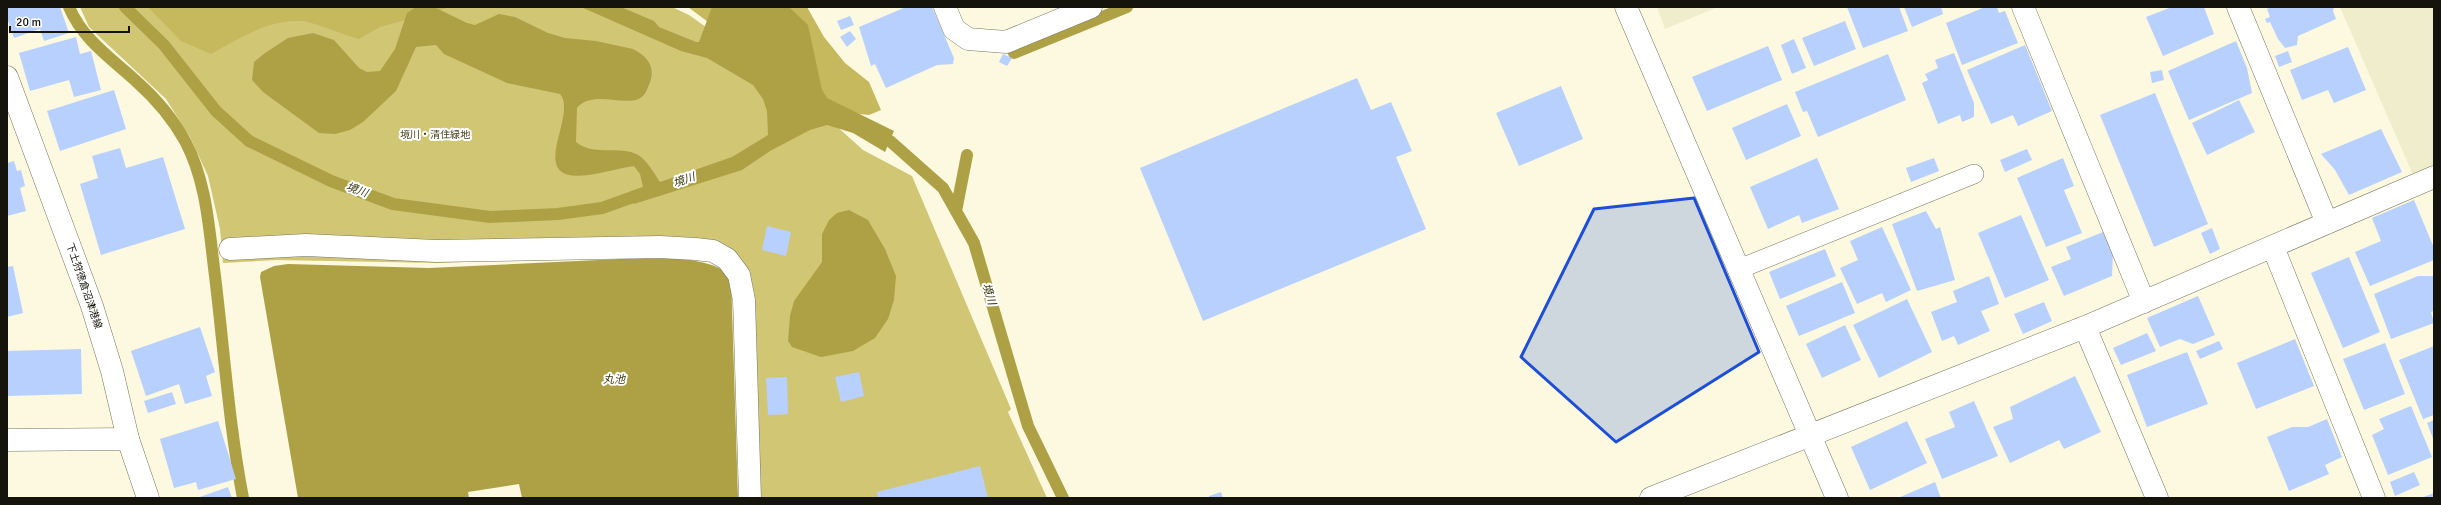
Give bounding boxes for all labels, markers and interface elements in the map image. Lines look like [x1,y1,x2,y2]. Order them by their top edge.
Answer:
scale bar [10,8,129,34]
text: 20 m [16,15,41,30]
park label: 境川・清住緑地 [400,129,471,141]
water label: 境川 [671,170,697,190]
water label: 境川 [344,180,370,200]
street label: 下土狩徳倉沼津港線 [64,241,104,331]
water label: 境川 [980,282,999,307]
water label: 丸池 [603,373,626,386]

